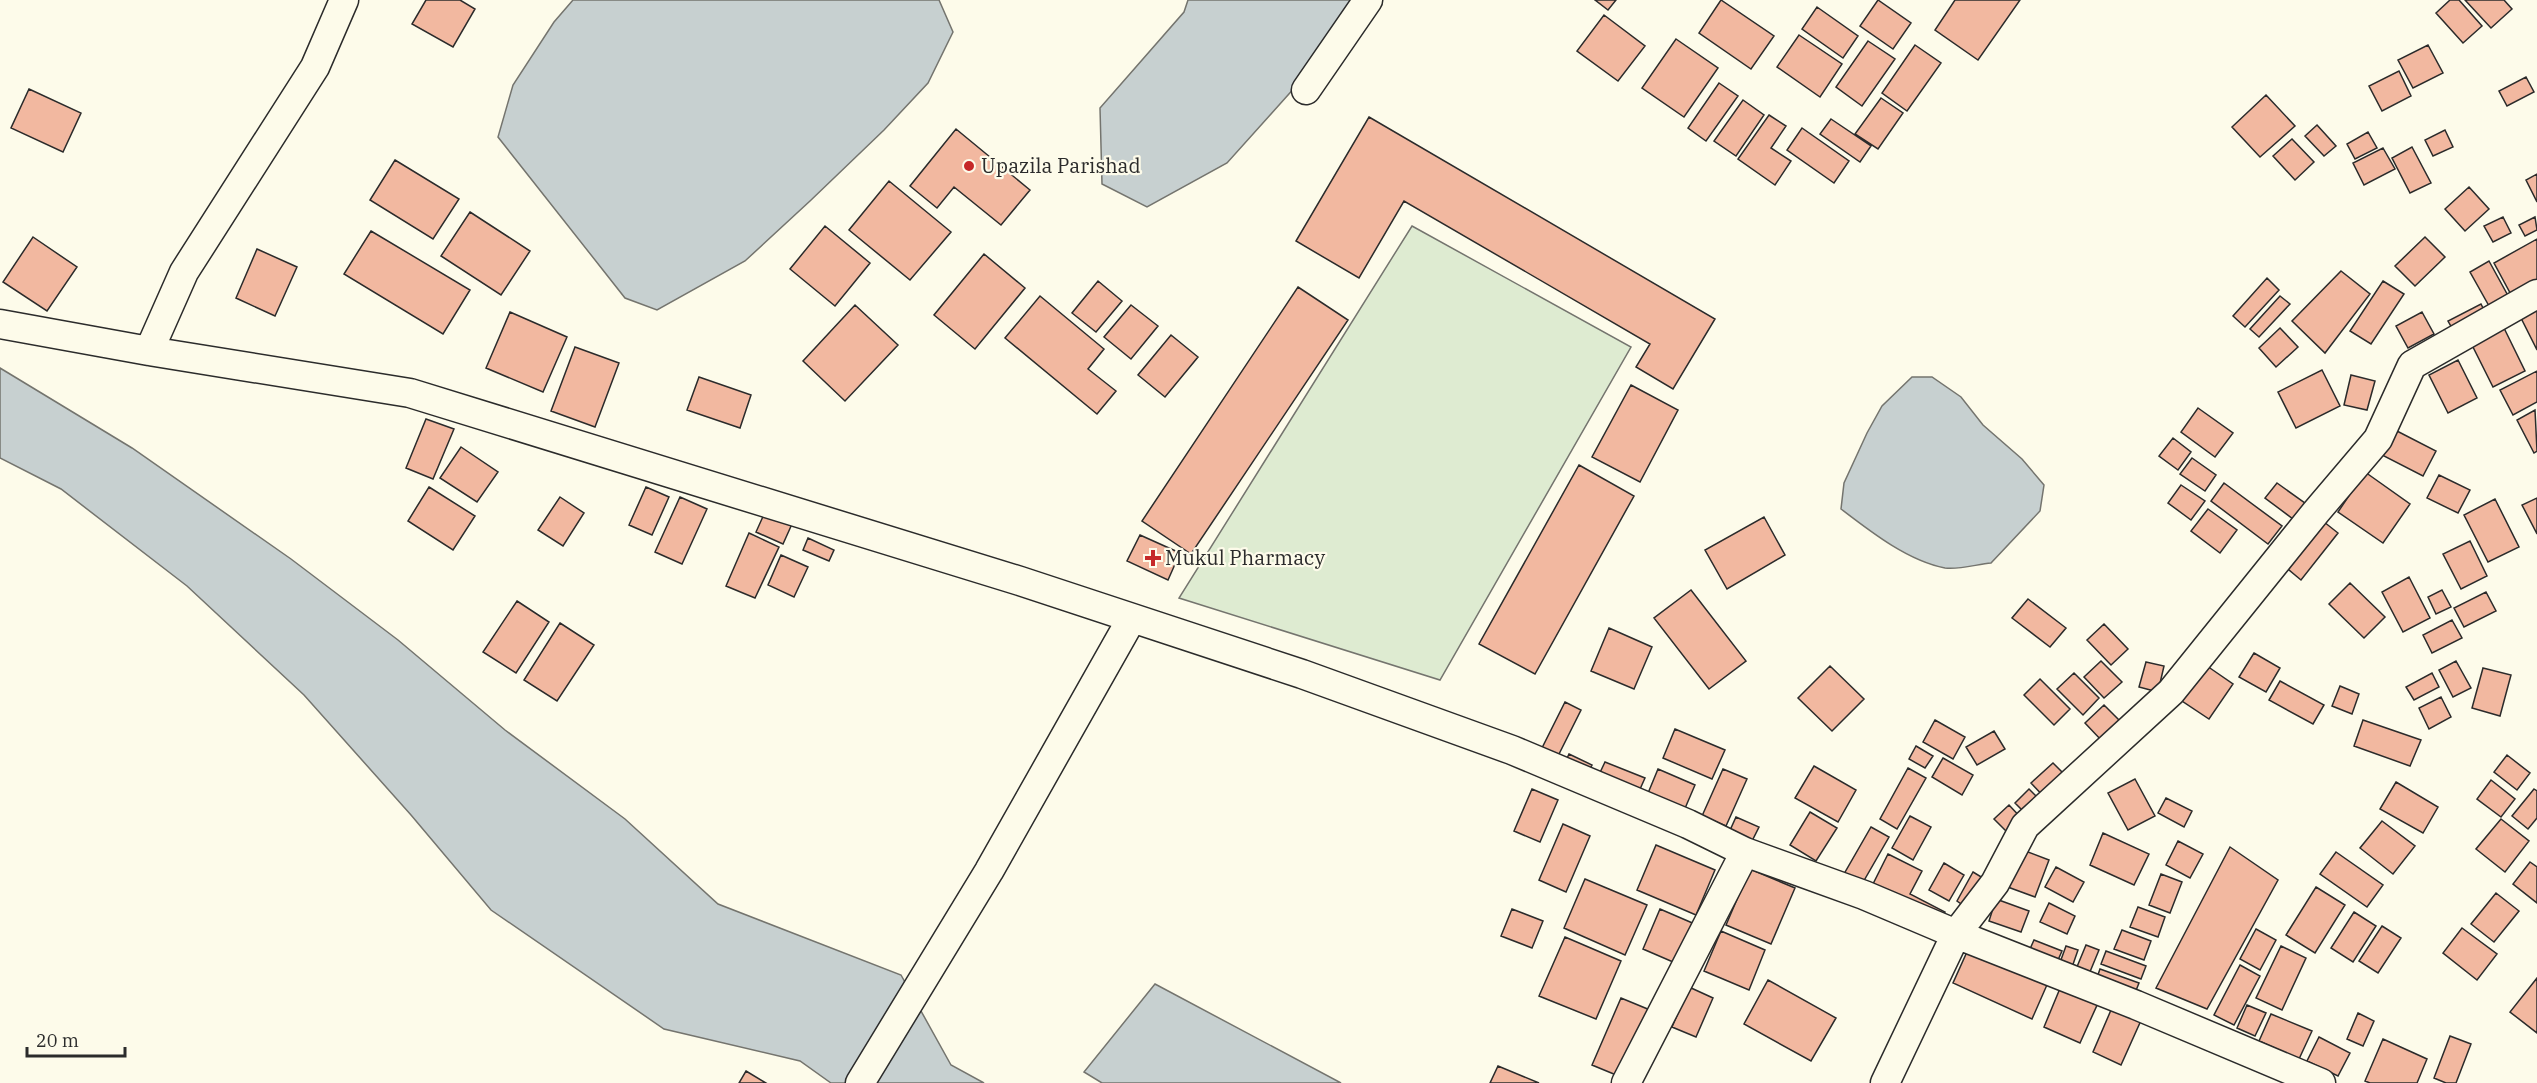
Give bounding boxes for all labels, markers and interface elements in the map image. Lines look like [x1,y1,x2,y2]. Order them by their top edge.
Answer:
place label: Upazila Parishad [981,152,1141,179]
marker: Upazila Parishad [962,159,976,173]
place label: Mukul Pharmacy [1165,544,1325,571]
marker: Mukul Pharmacy [1146,551,1160,565]
scale bar [27,1020,124,1058]
text: 20 m [36,1029,79,1052]

